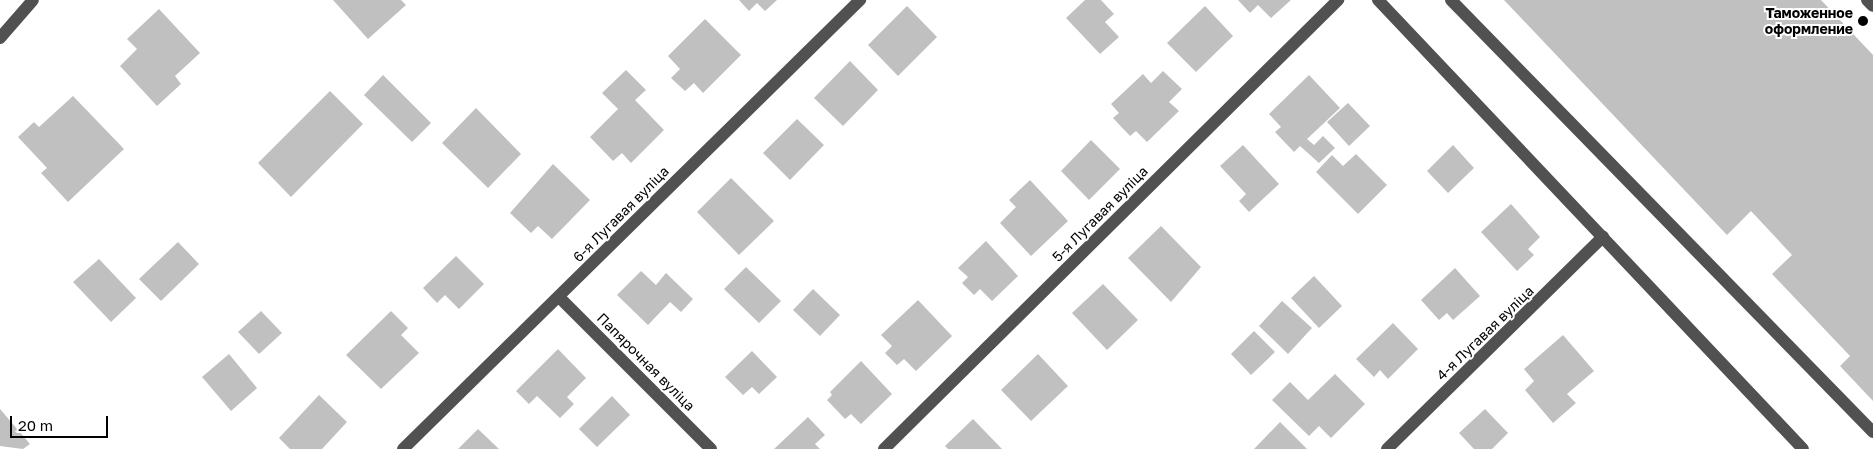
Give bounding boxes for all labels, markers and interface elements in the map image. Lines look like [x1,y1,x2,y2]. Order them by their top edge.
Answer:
place label: Таможенное оформление [1765,5,1853,38]
marker: Таможенное оформление [1857,15,1869,27]
street label: 6-я Лугавая вуліца [570,163,672,265]
street label: 5-я Лугавая вуліца [1049,163,1151,265]
street label: 4-я Лугавая вуліца [1433,282,1537,384]
street label: Папярочная вуліца [594,310,698,414]
scale bar [12,406,110,438]
text: 20 m [18,416,53,434]

